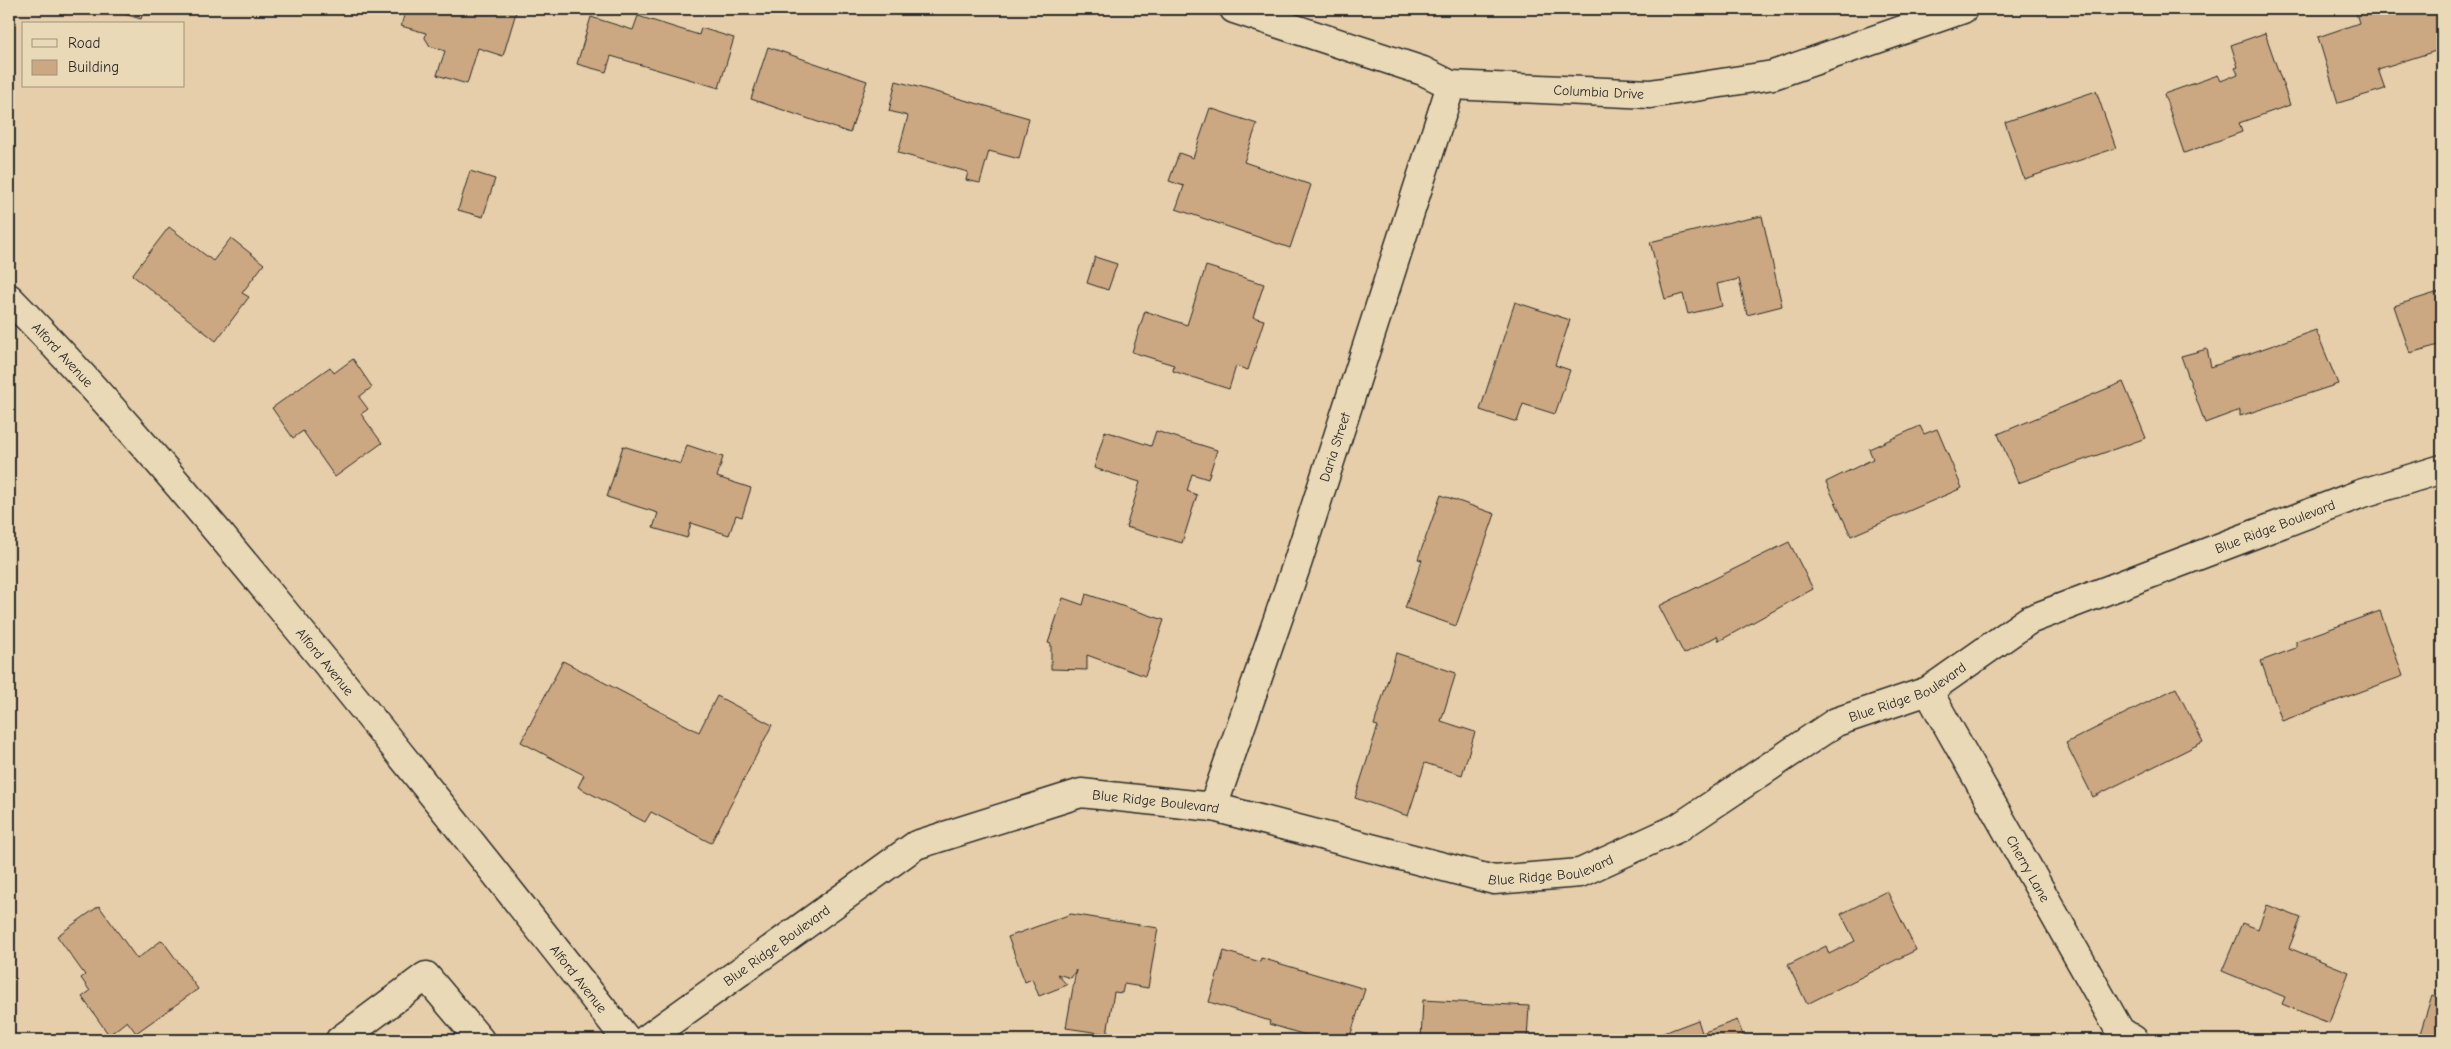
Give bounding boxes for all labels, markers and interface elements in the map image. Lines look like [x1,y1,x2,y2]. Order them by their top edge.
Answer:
legend [22,22,185,88]
text: Road [68,34,100,52]
text: Building [68,58,119,76]
street label: Columbia Drive [1553,82,1644,103]
street label: Alford Avenue [28,319,96,391]
street label: Daria Street [1316,409,1354,484]
street label: Blue Ridge Boulevard [2213,496,2338,557]
street label: Alford Avenue [292,625,357,699]
street label: Blue Ridge Boulevard [1847,659,1969,726]
street label: Blue Ridge Boulevard [1091,786,1221,817]
street label: Cherry Lane [2002,832,2053,905]
street label: Blue Ridge Boulevard [1486,851,1616,890]
street label: Blue Ridge Boulevard [720,902,833,990]
street label: Alford Avenue [546,941,610,1016]

